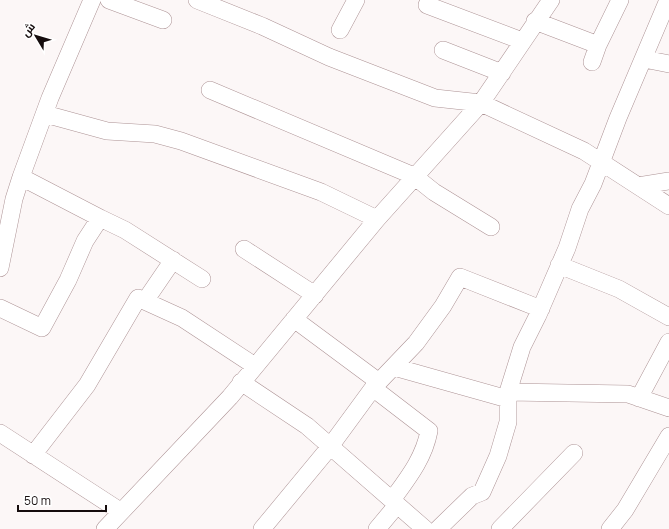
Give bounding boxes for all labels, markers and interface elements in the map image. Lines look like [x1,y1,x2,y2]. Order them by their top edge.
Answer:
north arrow [16,16,56,56]
text: ش [17,19,38,40]
scale bar [18,487,106,513]
text: 50 m [24,492,51,509]

